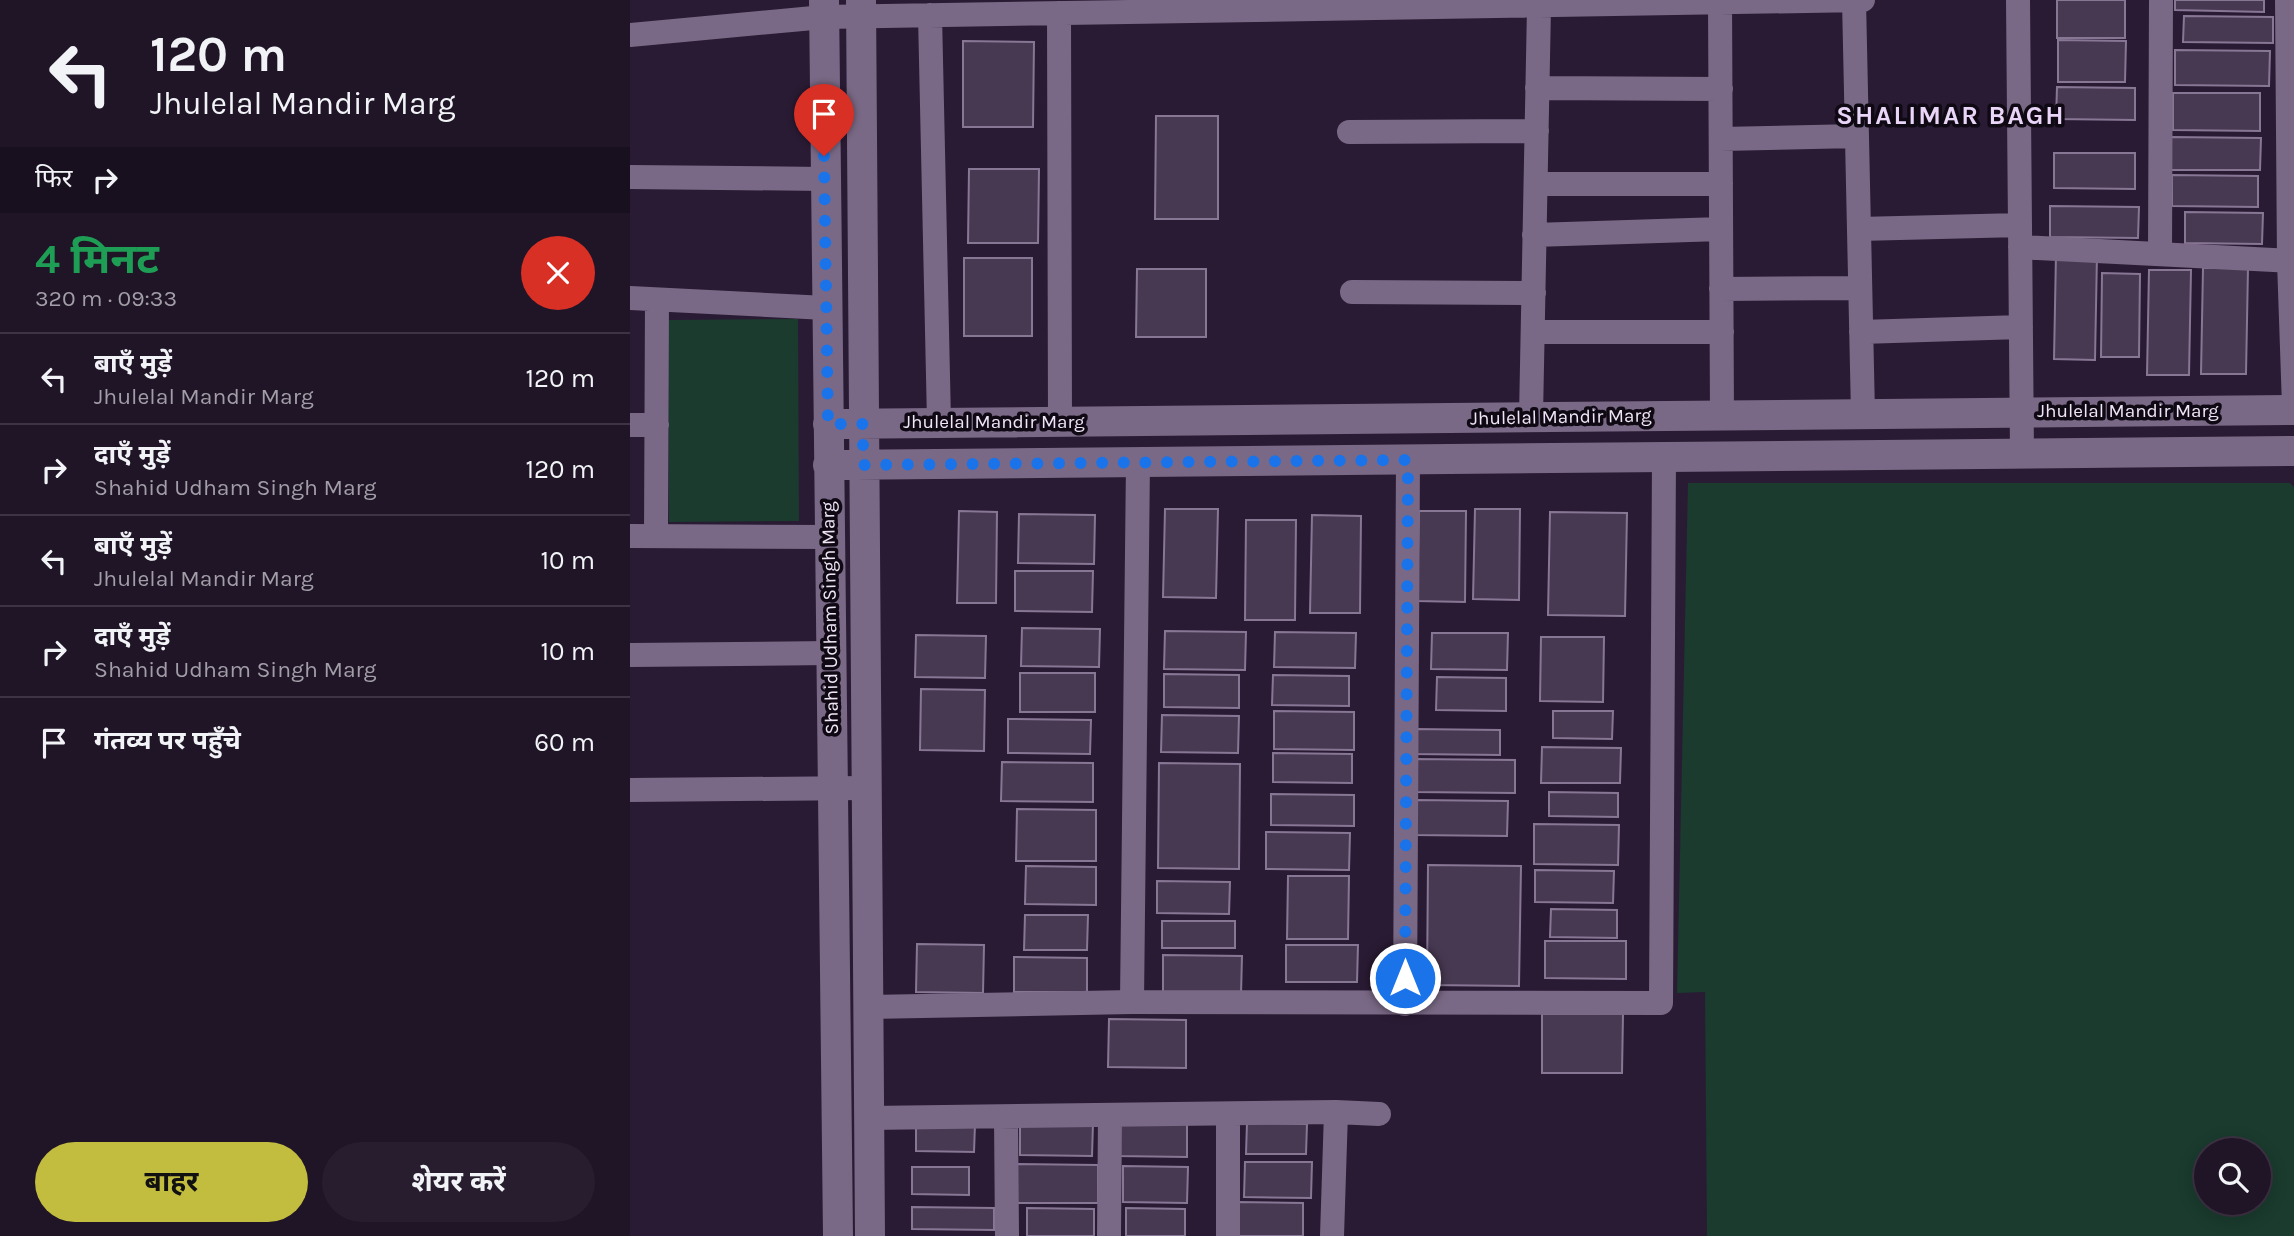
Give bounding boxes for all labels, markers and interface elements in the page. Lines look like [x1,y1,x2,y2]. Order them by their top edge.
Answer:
text: 120 m [150,26,287,83]
icon: left [35,28,126,119]
pin [794,84,854,156]
text: Jhulelal Mandir Marg [150,85,456,122]
icon: arrive [805,95,843,133]
district label: SHALIMAR BAGH [1836,100,2066,131]
icon: right [86,161,124,199]
text: फिर [35,163,72,194]
text: 4 मिनट [35,234,159,284]
button: close [521,236,595,310]
text: 320 m · 09:33 [35,285,177,312]
text: बाएँ मुड़ें [94,348,172,379]
icon: left [35,360,73,398]
text: 120 m [525,363,595,394]
text: Jhulelal Mandir Marg [94,383,314,410]
street label: Jhulelal Mandir Marg [2037,400,2219,422]
street label: Jhulelal Mandir Marg [1470,404,1652,430]
street label: Jhulelal Mandir Marg [903,411,1085,433]
text: दाएँ मुड़ें [94,439,170,470]
icon: right [35,451,73,489]
text: 120 m [525,454,595,485]
text: Shahid Udham Singh Marg [94,474,376,501]
street label: Shahid Udham Singh Marg [817,501,843,735]
text: बाएँ मुड़ें [94,530,172,561]
icon: left [35,542,73,580]
text: 10 m [540,545,595,576]
text: Jhulelal Mandir Marg [94,565,314,592]
text: दाएँ मुड़ें [94,621,170,652]
icon: right [35,633,73,671]
text: 10 m [540,636,595,667]
text: Shahid Udham Singh Marg [94,656,376,683]
icon: arrive [35,724,73,762]
text: गंतव्य पर पहुँचे [94,725,241,756]
text: 60 m [534,727,595,758]
position arrow [1368,941,1442,1015]
map controls [2194,1138,2271,1215]
button: search [2194,1138,2271,1215]
button: बाहर [35,1142,308,1222]
button: शेयर करें [322,1142,595,1222]

